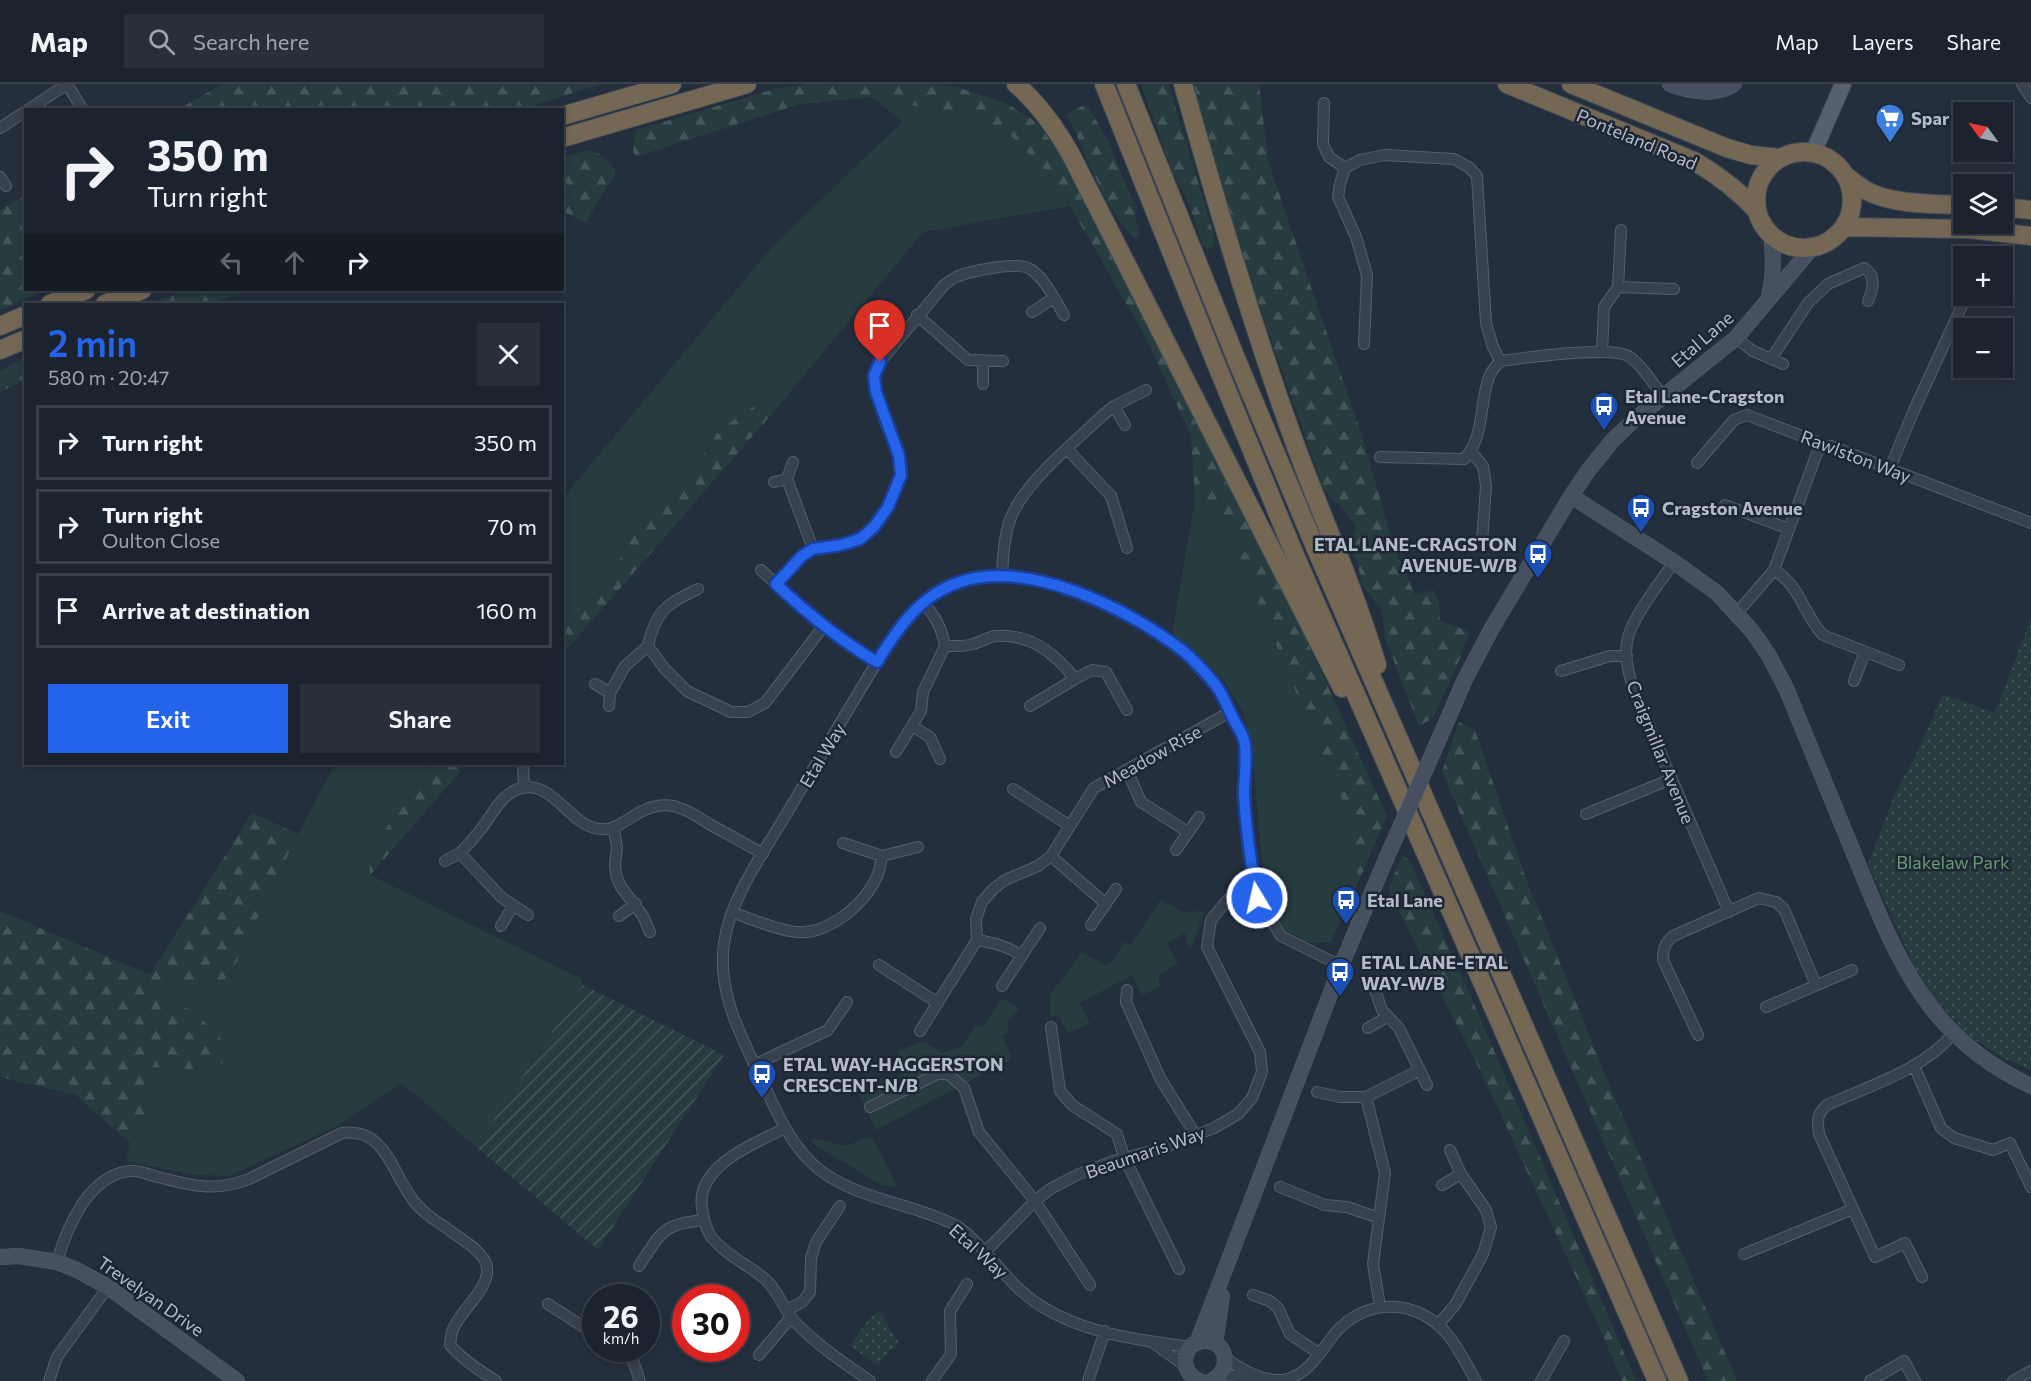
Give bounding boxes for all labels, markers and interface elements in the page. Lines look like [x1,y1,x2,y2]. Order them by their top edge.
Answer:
search box [124,14,544,68]
text: Map [30,24,88,58]
icon: search [145,25,178,58]
text: Search here [193,28,309,55]
text: Map [1775,29,1819,54]
text: Layers [1852,29,1914,54]
text: Share [1947,29,2001,54]
supermarket icon: Spar [1874,102,1906,144]
north arrow [1953,102,2013,162]
map controls [1953,102,2013,378]
street label: Ponteland Road [1573,104,1701,174]
place label: Spar [1911,107,1950,129]
text: 350 m [147,128,269,180]
icon: right [48,132,126,210]
button: layers [1953,174,2013,234]
text: Turn right [147,180,267,213]
icon: left [215,246,248,279]
icon: ahead [278,246,311,279]
icon: right [341,246,374,279]
button: + [1953,246,2013,306]
pin [854,300,905,362]
street label: Etal Lane [1667,306,1737,372]
icon: arrive [863,309,896,342]
button: − [1953,318,2013,378]
text: 2 min [48,320,137,364]
button: close [477,323,540,386]
text: 580 m · 20:47 [48,365,169,389]
place label: Etal Lane-Cragston Avenue [1625,385,1784,428]
bus stop icon: Etal Lane-Cragston Avenue [1588,390,1620,432]
street label: Rawlston Way [1798,425,1914,487]
icon: right [51,426,84,459]
text: Turn right [102,429,203,456]
text: 350 m [474,429,537,456]
bus stop icon: Cragston Avenue [1625,492,1657,534]
place label: Cragston Avenue [1662,497,1802,519]
text: Turn right [102,501,203,528]
icon: right [51,510,84,543]
text: 70 m [488,513,537,540]
text: Oulton Close [102,528,220,552]
place label: ETAL LANE-CRAGSTON AVENUE-W/B [1314,533,1517,576]
bus stop icon: ETAL LANE-CRAGSTON AVENUE-W/B [1522,538,1554,580]
icon: arrive [51,594,84,627]
text: Arrive at destination [102,597,310,624]
text: 160 m [476,597,537,624]
street label: Craigmillar Avenue [1622,677,1700,827]
button: Exit [48,684,288,753]
button: Share [300,684,540,753]
street label: Etal Way [794,719,850,791]
street label: Meadow Rise [1099,720,1205,792]
park label: Blakelaw Park [1896,851,2010,873]
position arrow [1225,866,1289,930]
bus stop icon: Etal Lane [1330,884,1362,926]
place label: Etal Lane [1367,889,1443,911]
place label: ETAL LANE-ETAL WAY-W/B [1361,951,1508,994]
bus stop icon: ETAL LANE-ETAL WAY-W/B [1324,956,1356,998]
place label: ETAL WAY-HAGGERSTON CRESCENT-N/B [783,1053,1003,1096]
bus stop icon: ETAL WAY-HAGGERSTON CRESCENT-N/B [746,1058,778,1100]
street label: Beaumaris Way [1082,1121,1208,1183]
street label: Etal Way [945,1219,1013,1283]
street label: Trevelyan Drive [94,1251,208,1341]
speed limit sign: 30 [672,1284,750,1362]
text: 26 [603,1297,639,1334]
text: km/h [603,1329,639,1347]

